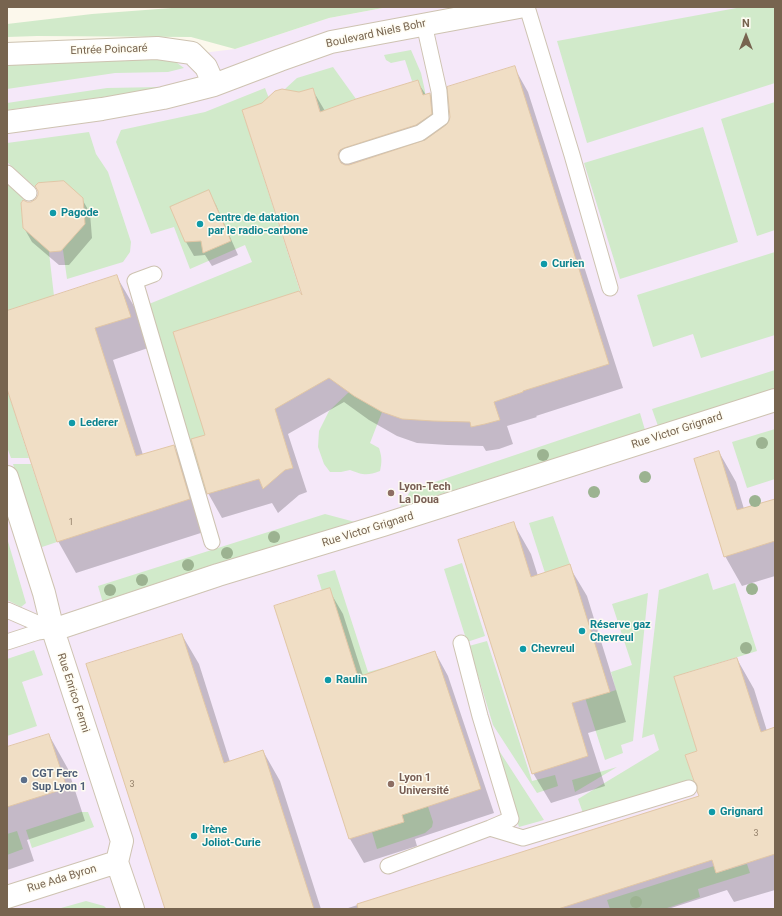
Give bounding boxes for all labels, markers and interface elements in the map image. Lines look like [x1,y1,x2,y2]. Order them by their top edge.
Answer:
north arrow [726,16,766,56]
street label: Boulevard Niels Bohr [325,17,427,51]
text: N [742,17,750,30]
street label: Entrée Poincaré [70,42,148,58]
place label: Pagode [61,206,99,220]
marker: Pagode [48,208,58,218]
place label: Centre de datation par le radio-carbone [208,211,308,237]
marker: Centre de datation par le radio-carbone [195,219,205,229]
place label: Curien [552,257,584,271]
marker: Curien [539,259,549,269]
street label: Rue Victor Grignard [630,410,724,452]
place label: Lederer [80,416,118,430]
marker: Lederer [67,418,77,428]
place label: Lyon-Tech La Doua [399,480,451,506]
marker: Lyon-Tech La Doua [386,488,396,498]
street label: Rue Victor Grignard [321,510,415,550]
house number: 1 [68,518,74,528]
place label: Réserve gaz Chevreul [590,618,651,644]
marker: Réserve gaz Chevreul [577,626,587,636]
place label: Chevreul [531,642,575,656]
marker: Chevreul [518,644,528,654]
street label: Rue Enrico Fermi [54,652,92,734]
place label: Raulin [336,673,367,687]
marker: Raulin [323,675,333,685]
place label: CGT Ferc Sup Lyon 1 [32,767,86,793]
place label: Lyon 1 Université [399,771,449,797]
marker: CGT Ferc Sup Lyon 1 [19,775,29,785]
marker: Lyon 1 Université [386,779,396,789]
house number: 3 [129,780,135,790]
place label: Grignard [720,805,763,819]
marker: Grignard [707,807,717,817]
place label: Irène Joliot-Curie [202,823,261,849]
house number: 3 [753,829,759,839]
marker: Irène Joliot-Curie [189,831,199,841]
street label: Rue Ada Byron [26,862,98,896]

